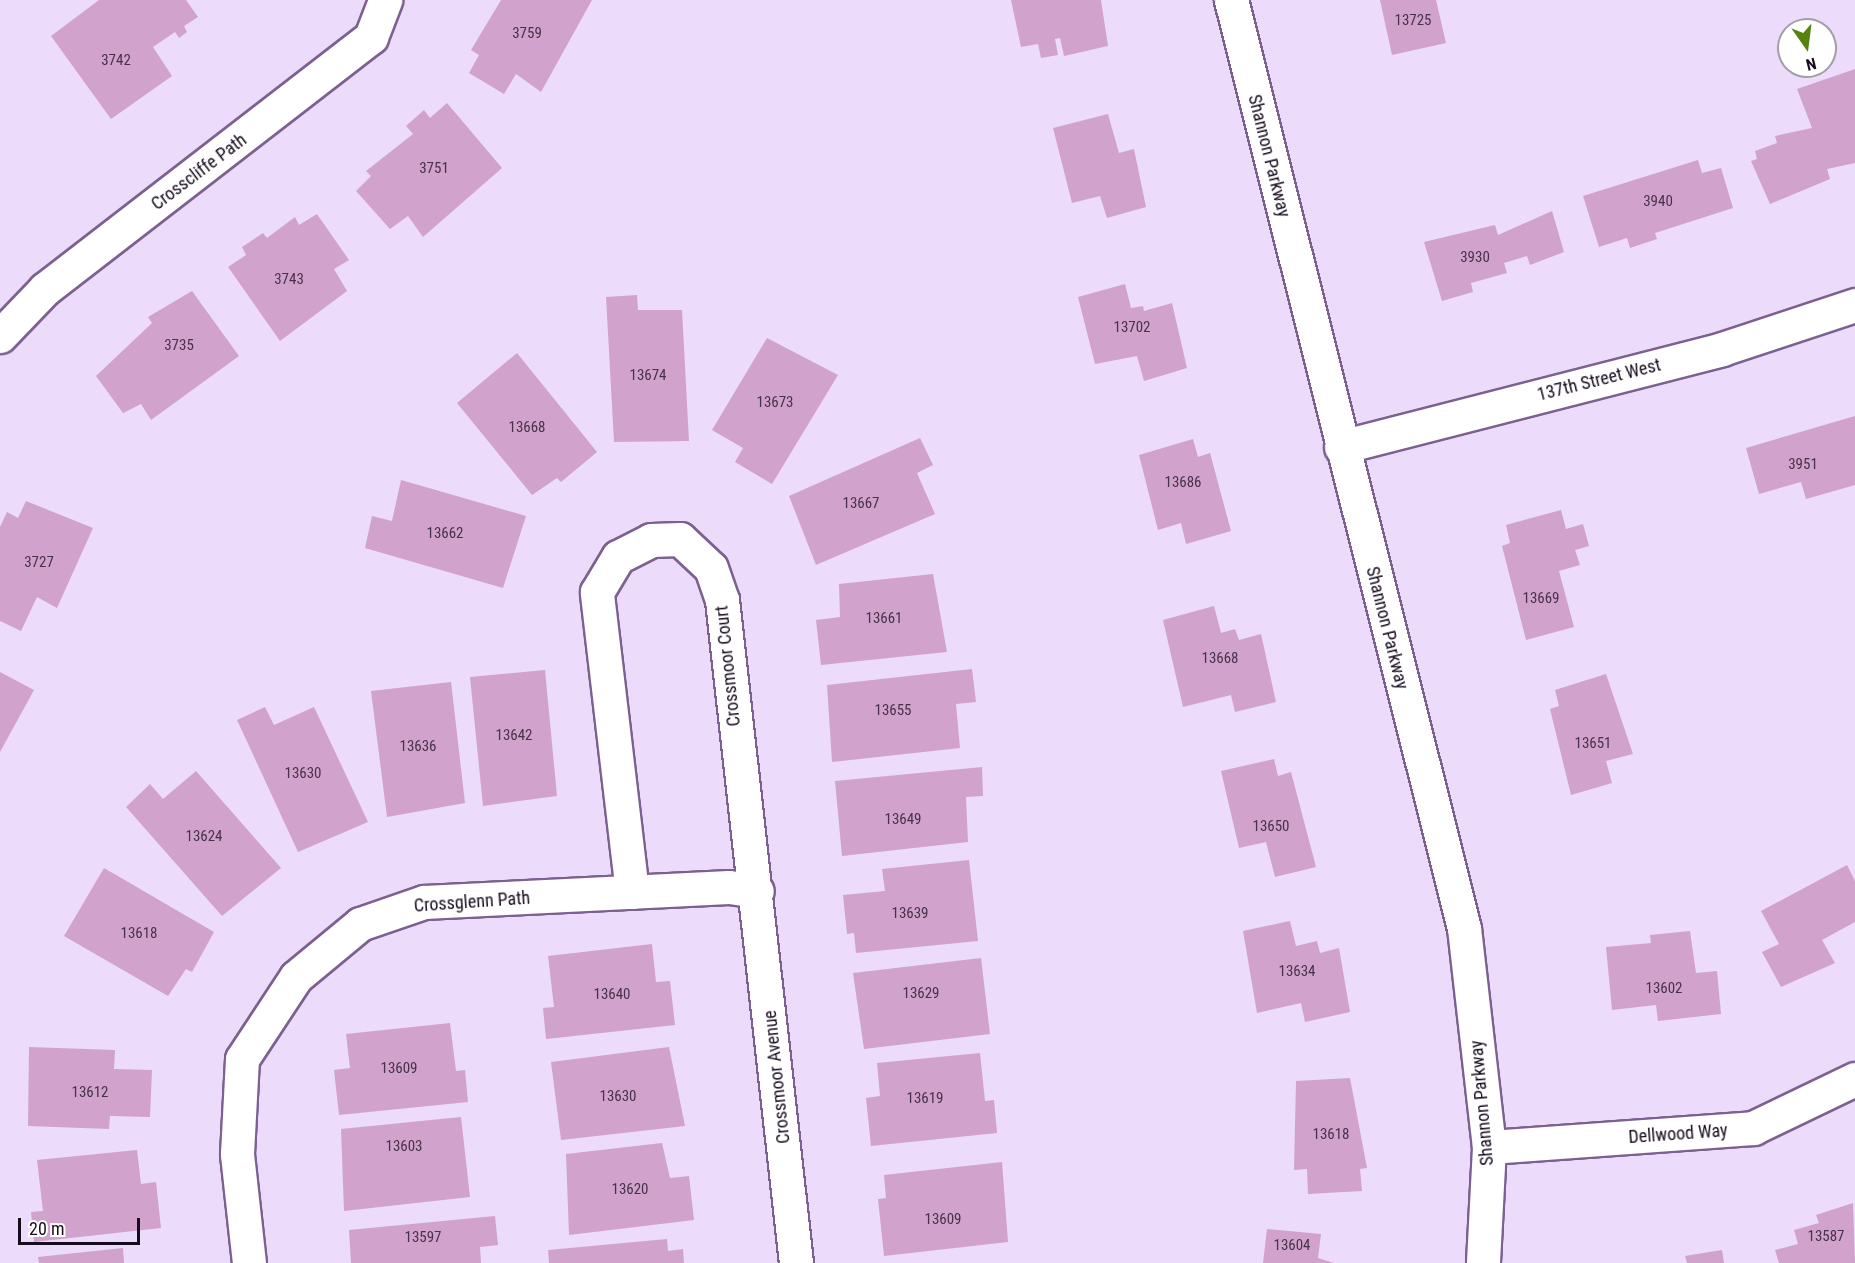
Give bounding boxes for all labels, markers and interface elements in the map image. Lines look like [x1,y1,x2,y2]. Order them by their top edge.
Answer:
house number: 13725 [1394,12,1432,30]
north arrow [1777,18,1837,78]
house number: 3759 [512,25,542,43]
house number: 3742 [101,52,131,70]
text: N [1804,54,1818,74]
street label: Shannon Parkway [1243,92,1295,220]
street label: Crosscliffe Path [147,129,251,215]
house number: 3751 [419,160,449,178]
house number: 3940 [1643,193,1673,211]
house number: 3930 [1460,249,1490,267]
house number: 3743 [274,271,304,289]
house number: 13702 [1113,319,1151,337]
house number: 3735 [164,337,194,355]
street label: 137th Street West [1535,354,1663,406]
house number: 13674 [629,367,667,385]
house number: 13673 [756,394,794,412]
house number: 13668 [508,419,546,437]
house number: 3951 [1788,456,1818,474]
house number: 13686 [1164,474,1202,492]
house number: 13667 [842,495,880,513]
house number: 13662 [426,525,464,543]
house number: 3727 [24,554,54,572]
street label: Shannon Parkway [1361,564,1413,692]
house number: 13669 [1522,590,1560,608]
street label: Crossmoor Court [711,605,745,727]
house number: 13661 [865,610,903,628]
house number: 13668 [1201,650,1239,668]
house number: 13655 [874,702,912,720]
house number: 13642 [495,727,533,745]
house number: 13651 [1574,735,1612,753]
house number: 13636 [399,738,437,756]
house number: 13630 [284,765,322,783]
house number: 13649 [884,811,922,829]
house number: 13650 [1252,818,1290,836]
house number: 13624 [185,828,223,846]
street label: Crossglenn Path [413,887,531,917]
house number: 13639 [891,905,929,923]
house number: 13618 [120,925,158,943]
house number: 13634 [1278,963,1316,981]
house number: 13602 [1645,980,1683,998]
house number: 13629 [902,985,940,1003]
house number: 13640 [593,986,631,1004]
street label: Crossmoor Avenue [759,1009,795,1145]
street label: Shannon Parkway [1466,1039,1498,1167]
house number: 13609 [380,1060,418,1078]
house number: 13612 [71,1084,109,1102]
house number: 13630 [599,1088,637,1106]
house number: 13619 [906,1090,944,1108]
street label: Dellwood Way [1628,1120,1728,1148]
house number: 13618 [1312,1126,1350,1144]
house number: 13603 [385,1138,423,1156]
house number: 13620 [611,1181,649,1199]
scale bar [21,1206,142,1244]
house number: 13609 [924,1211,962,1229]
text: 20 m [29,1218,64,1239]
house number: 13587 [1807,1228,1845,1246]
house number: 13597 [404,1229,442,1247]
house number: 13604 [1273,1237,1311,1255]

